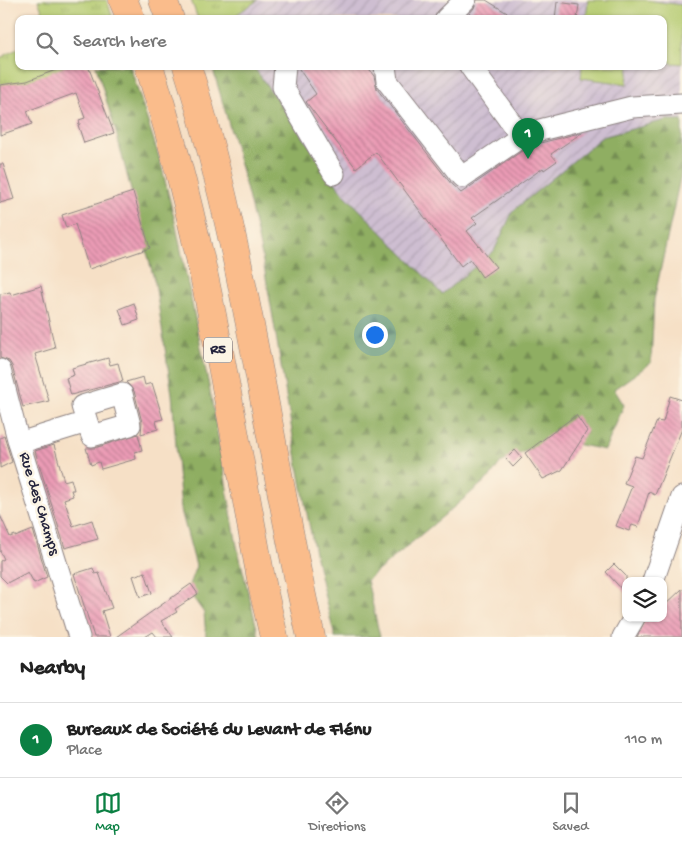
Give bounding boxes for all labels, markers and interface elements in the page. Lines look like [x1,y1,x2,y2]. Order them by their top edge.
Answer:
search box [15,15,667,70]
icon: search [33,29,61,57]
text: Search here [73,31,167,54]
pin: 1 [512,118,544,159]
your location [362,322,388,348]
road number: R5 [204,338,232,362]
street label: Rue des Champs [13,450,63,559]
map controls [622,577,667,622]
button: layers [622,577,667,622]
text: Nearby [20,657,85,682]
text: Bureaux de Société du Levant de Flénu [67,719,371,742]
text: 1 [33,731,39,750]
text: 110 m [625,731,662,750]
text: Place [67,742,102,761]
tab: Map [94,789,122,836]
tab: Directions [309,789,366,836]
tab: Saved [553,789,588,836]

